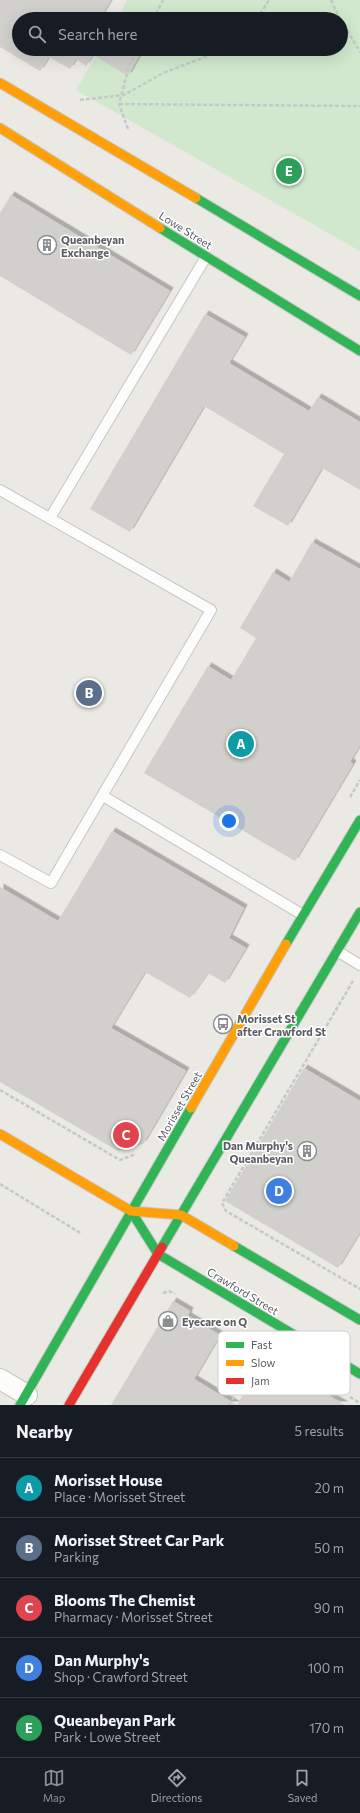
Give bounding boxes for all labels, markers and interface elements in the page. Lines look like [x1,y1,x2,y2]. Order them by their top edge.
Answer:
search box [12,12,348,56]
icon: search [26,23,48,45]
text: Search here [58,25,137,43]
pin: E [276,156,302,186]
street label: Lowe Street [157,209,215,252]
place label: Queanbeyan Exchange [61,233,124,259]
building icon: Queanbeyan Exchange [36,234,58,256]
pin: B [76,678,102,708]
pin: A [228,729,254,759]
your location [219,811,239,831]
place label: Morisset St after Crawford St [237,1012,326,1038]
bus stop icon: Morisset St after Crawford St [212,1013,234,1035]
street label: Morisset Street [154,1069,204,1143]
pin: C [113,1120,139,1150]
place label: Dan Murphy's Queanbeyan [223,1139,293,1165]
building icon: Dan Murphy's Queanbeyan [296,1140,318,1162]
pin: D [266,1176,292,1206]
street label: Crawford Street [205,1265,281,1318]
shop icon: Eyecare on Q [157,1310,179,1332]
place label: Eyecare on Q [182,1315,247,1328]
legend [218,1331,350,1395]
text: Fast [251,1338,273,1351]
text: Slow [251,1356,276,1369]
text: Jam [251,1374,270,1388]
text: Nearby [16,1421,73,1442]
text: 5 results [294,1423,344,1439]
text: Morisset House [54,1471,162,1489]
text: A [24,1480,34,1496]
text: 20 m [315,1480,344,1496]
text: Place · Morisset Street [54,1489,185,1505]
text: Morisset Street Car Park [54,1531,224,1549]
text: B [25,1540,33,1556]
text: 50 m [314,1540,344,1556]
text: Parking [54,1549,99,1565]
text: Blooms The Chemist [54,1591,195,1609]
text: C [25,1600,33,1616]
text: 90 m [314,1600,344,1616]
text: Pharmacy · Morisset Street [54,1609,213,1625]
text: Dan Murphy's [54,1651,150,1669]
text: D [24,1660,34,1676]
text: 100 m [308,1660,344,1676]
text: Shop · Crawford Street [54,1669,188,1685]
text: Queanbeyan Park [54,1711,176,1729]
text: E [25,1720,33,1736]
text: 170 m [309,1720,344,1736]
text: Park · Lowe Street [54,1729,161,1745]
tab: Map [43,1767,65,1804]
tab: Directions [151,1767,202,1804]
tab: Saved [288,1767,317,1804]

